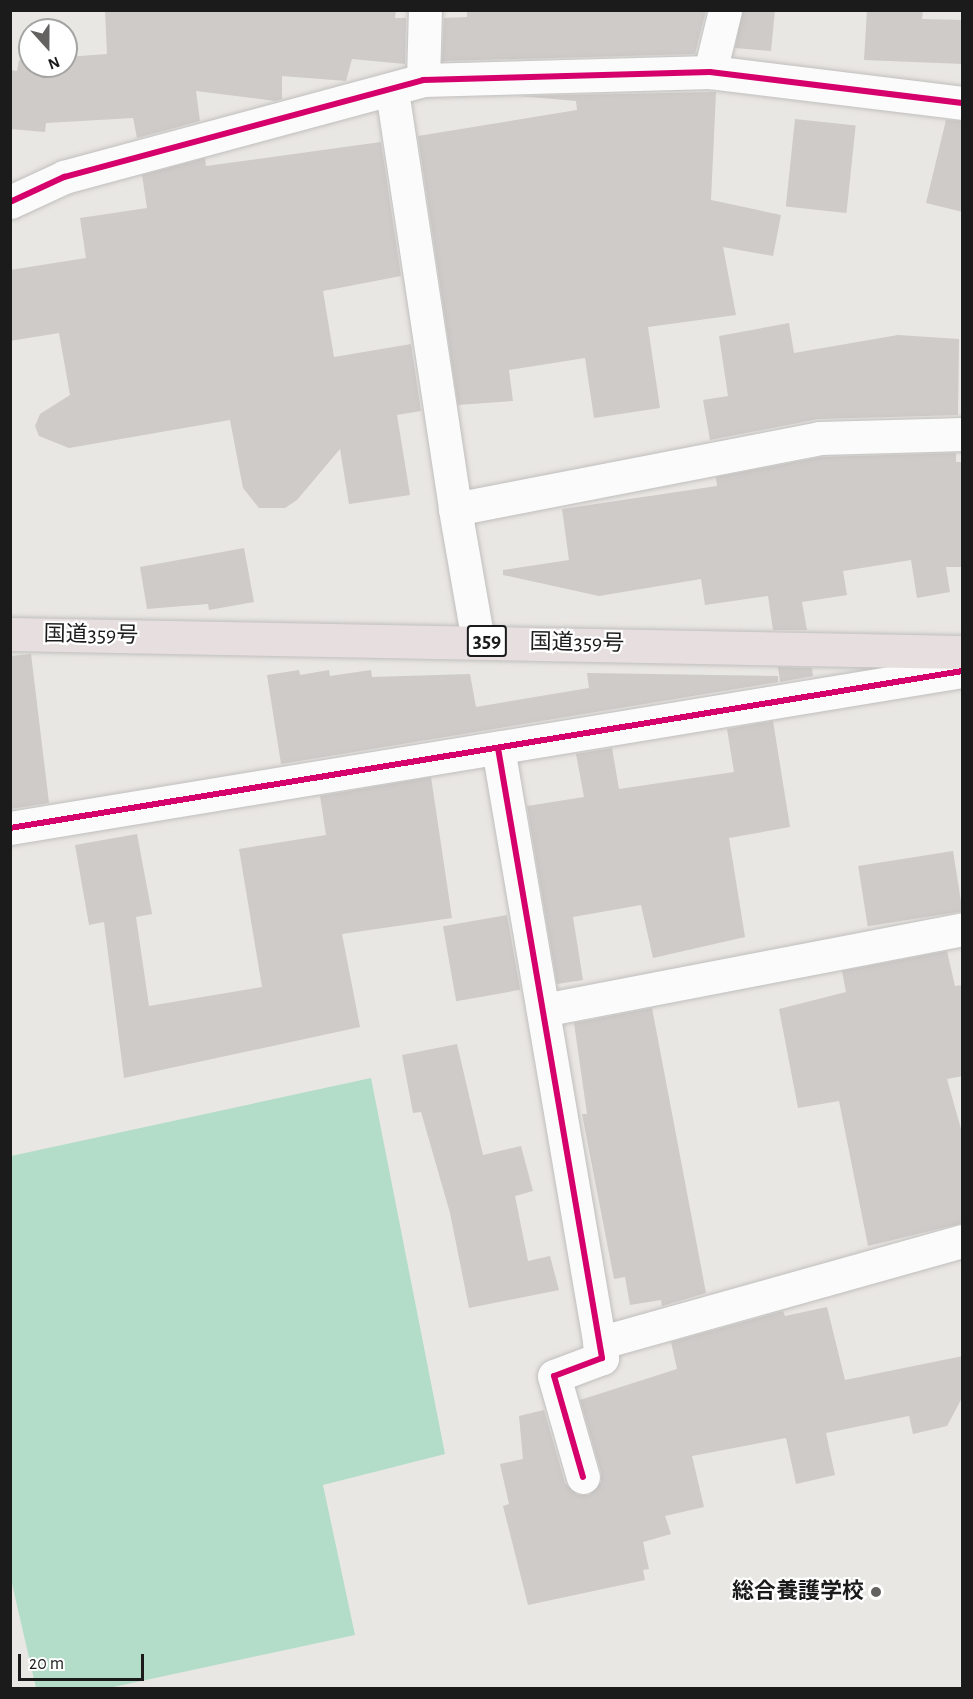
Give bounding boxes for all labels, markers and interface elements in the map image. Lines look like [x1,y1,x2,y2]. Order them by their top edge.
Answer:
north arrow [18,18,78,78]
text: N [46,53,62,72]
street label: 国道359号 [43,621,139,649]
road number: 359 [466,623,508,659]
street label: 国道359号 [529,629,625,657]
place label: 総合養護学校 [732,1579,864,1605]
marker: 総合養護学校 [869,1585,883,1599]
scale bar [21,1642,147,1680]
text: 20 m [29,1655,64,1673]

